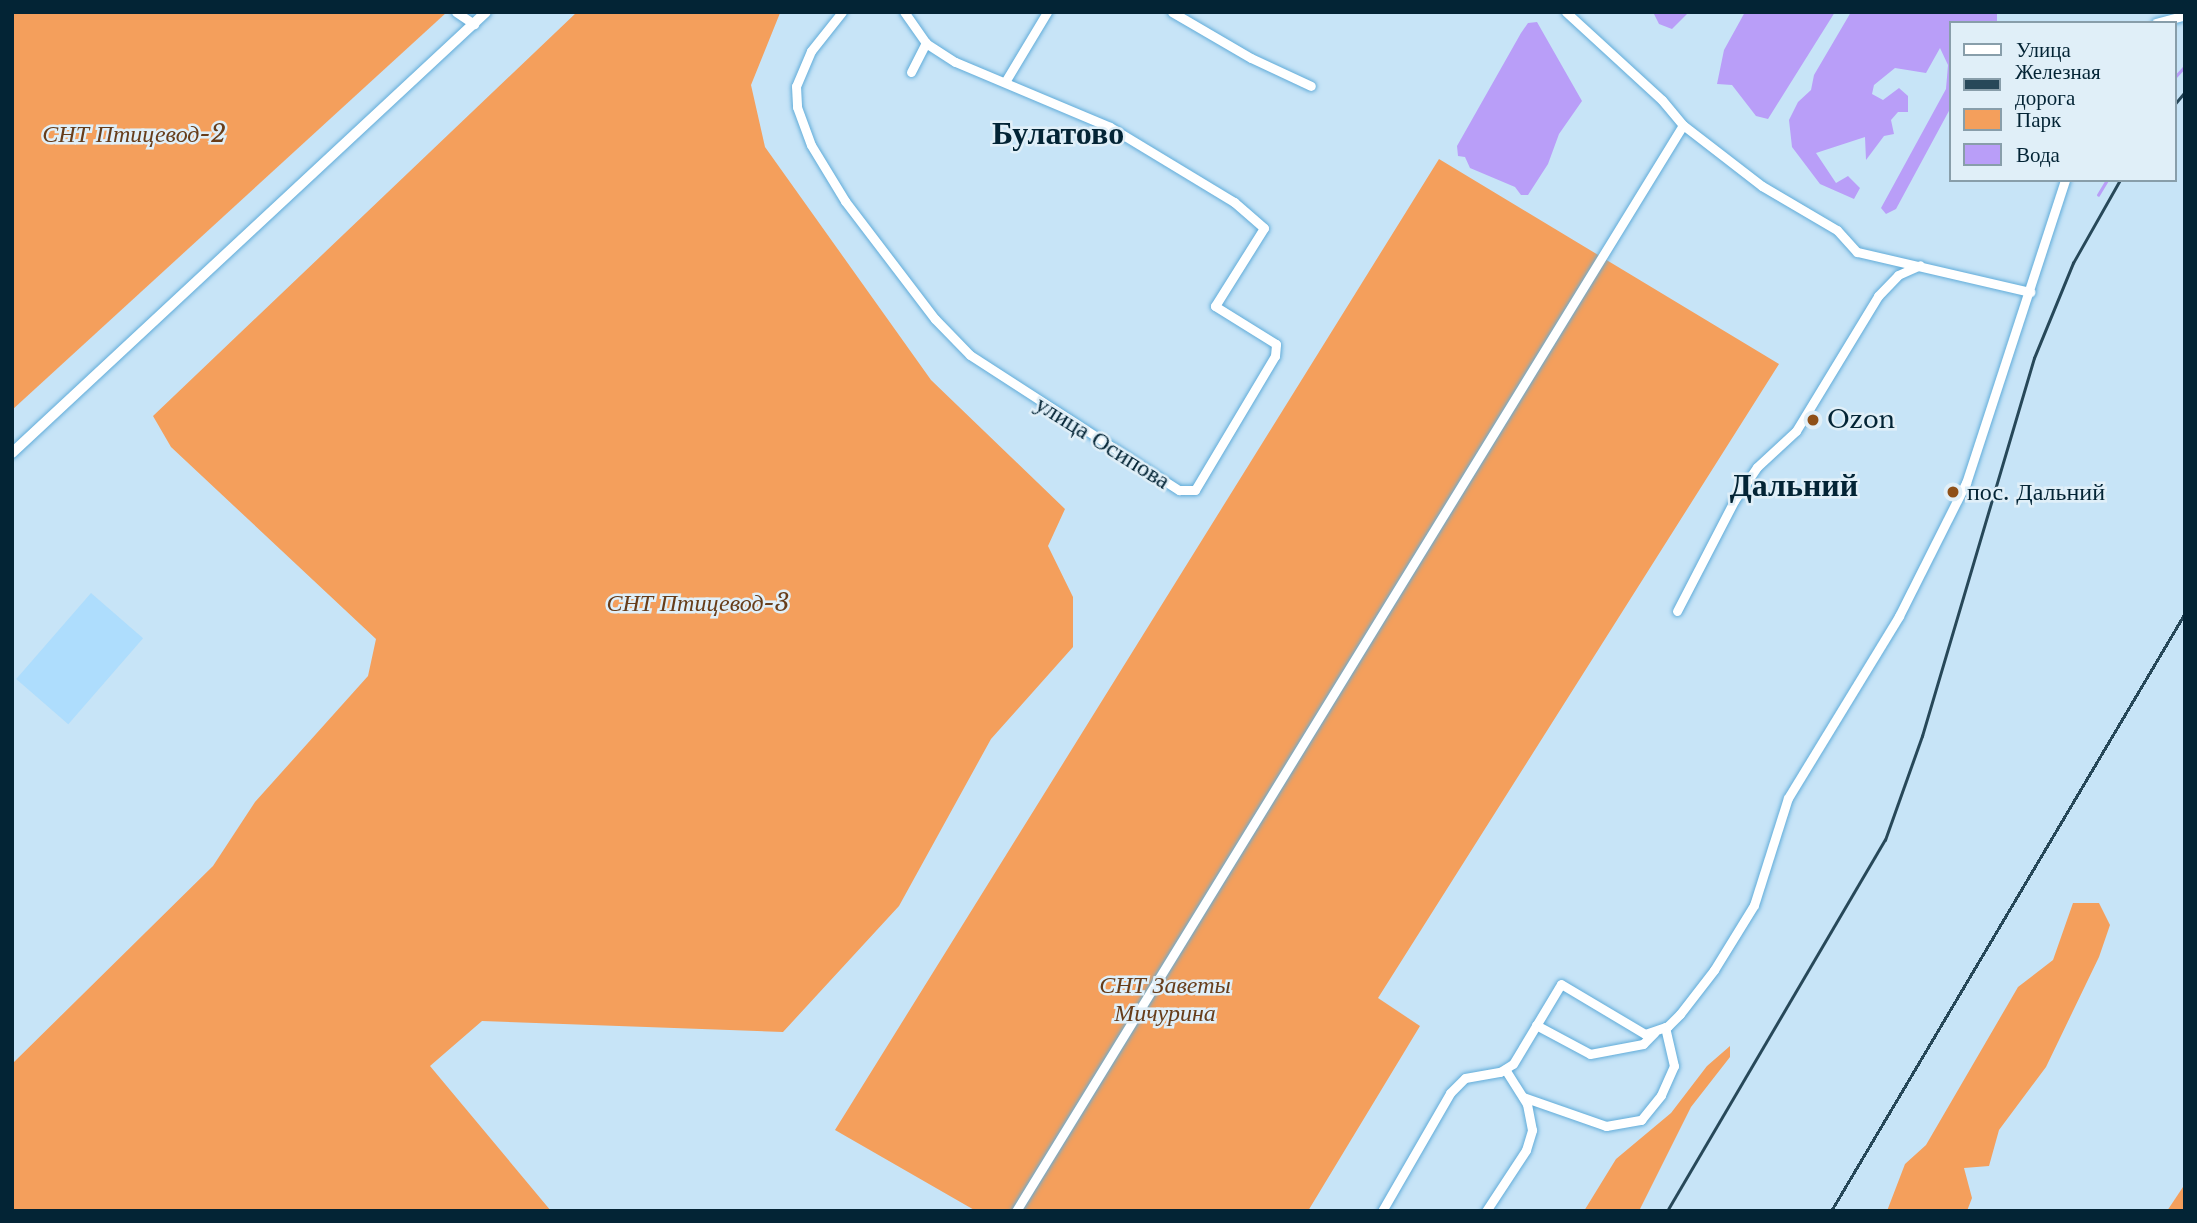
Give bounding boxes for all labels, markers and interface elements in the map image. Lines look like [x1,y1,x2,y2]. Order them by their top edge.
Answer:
legend [1948,21,2176,182]
text: Улица [2016,37,2071,63]
text: Железная дорога [2015,59,2101,111]
text: Парк [2016,107,2061,133]
district label: Булатово [992,114,1124,152]
park label: СНТ Птицевод-2 [42,120,226,148]
text: Вода [2016,142,2060,168]
street label: улица Осипова [1030,389,1176,495]
place label: Ozon [1827,406,1895,434]
marker: Ozon [1805,412,1821,428]
district label: Дальний [1730,466,1858,504]
place label: пос. Дальний [1967,478,2105,506]
marker: пос. Дальний [1945,484,1961,500]
park label: СНТ Птицевод-3 [606,589,790,617]
park label: СНТ Заветы Мичурина [1099,971,1231,1027]

